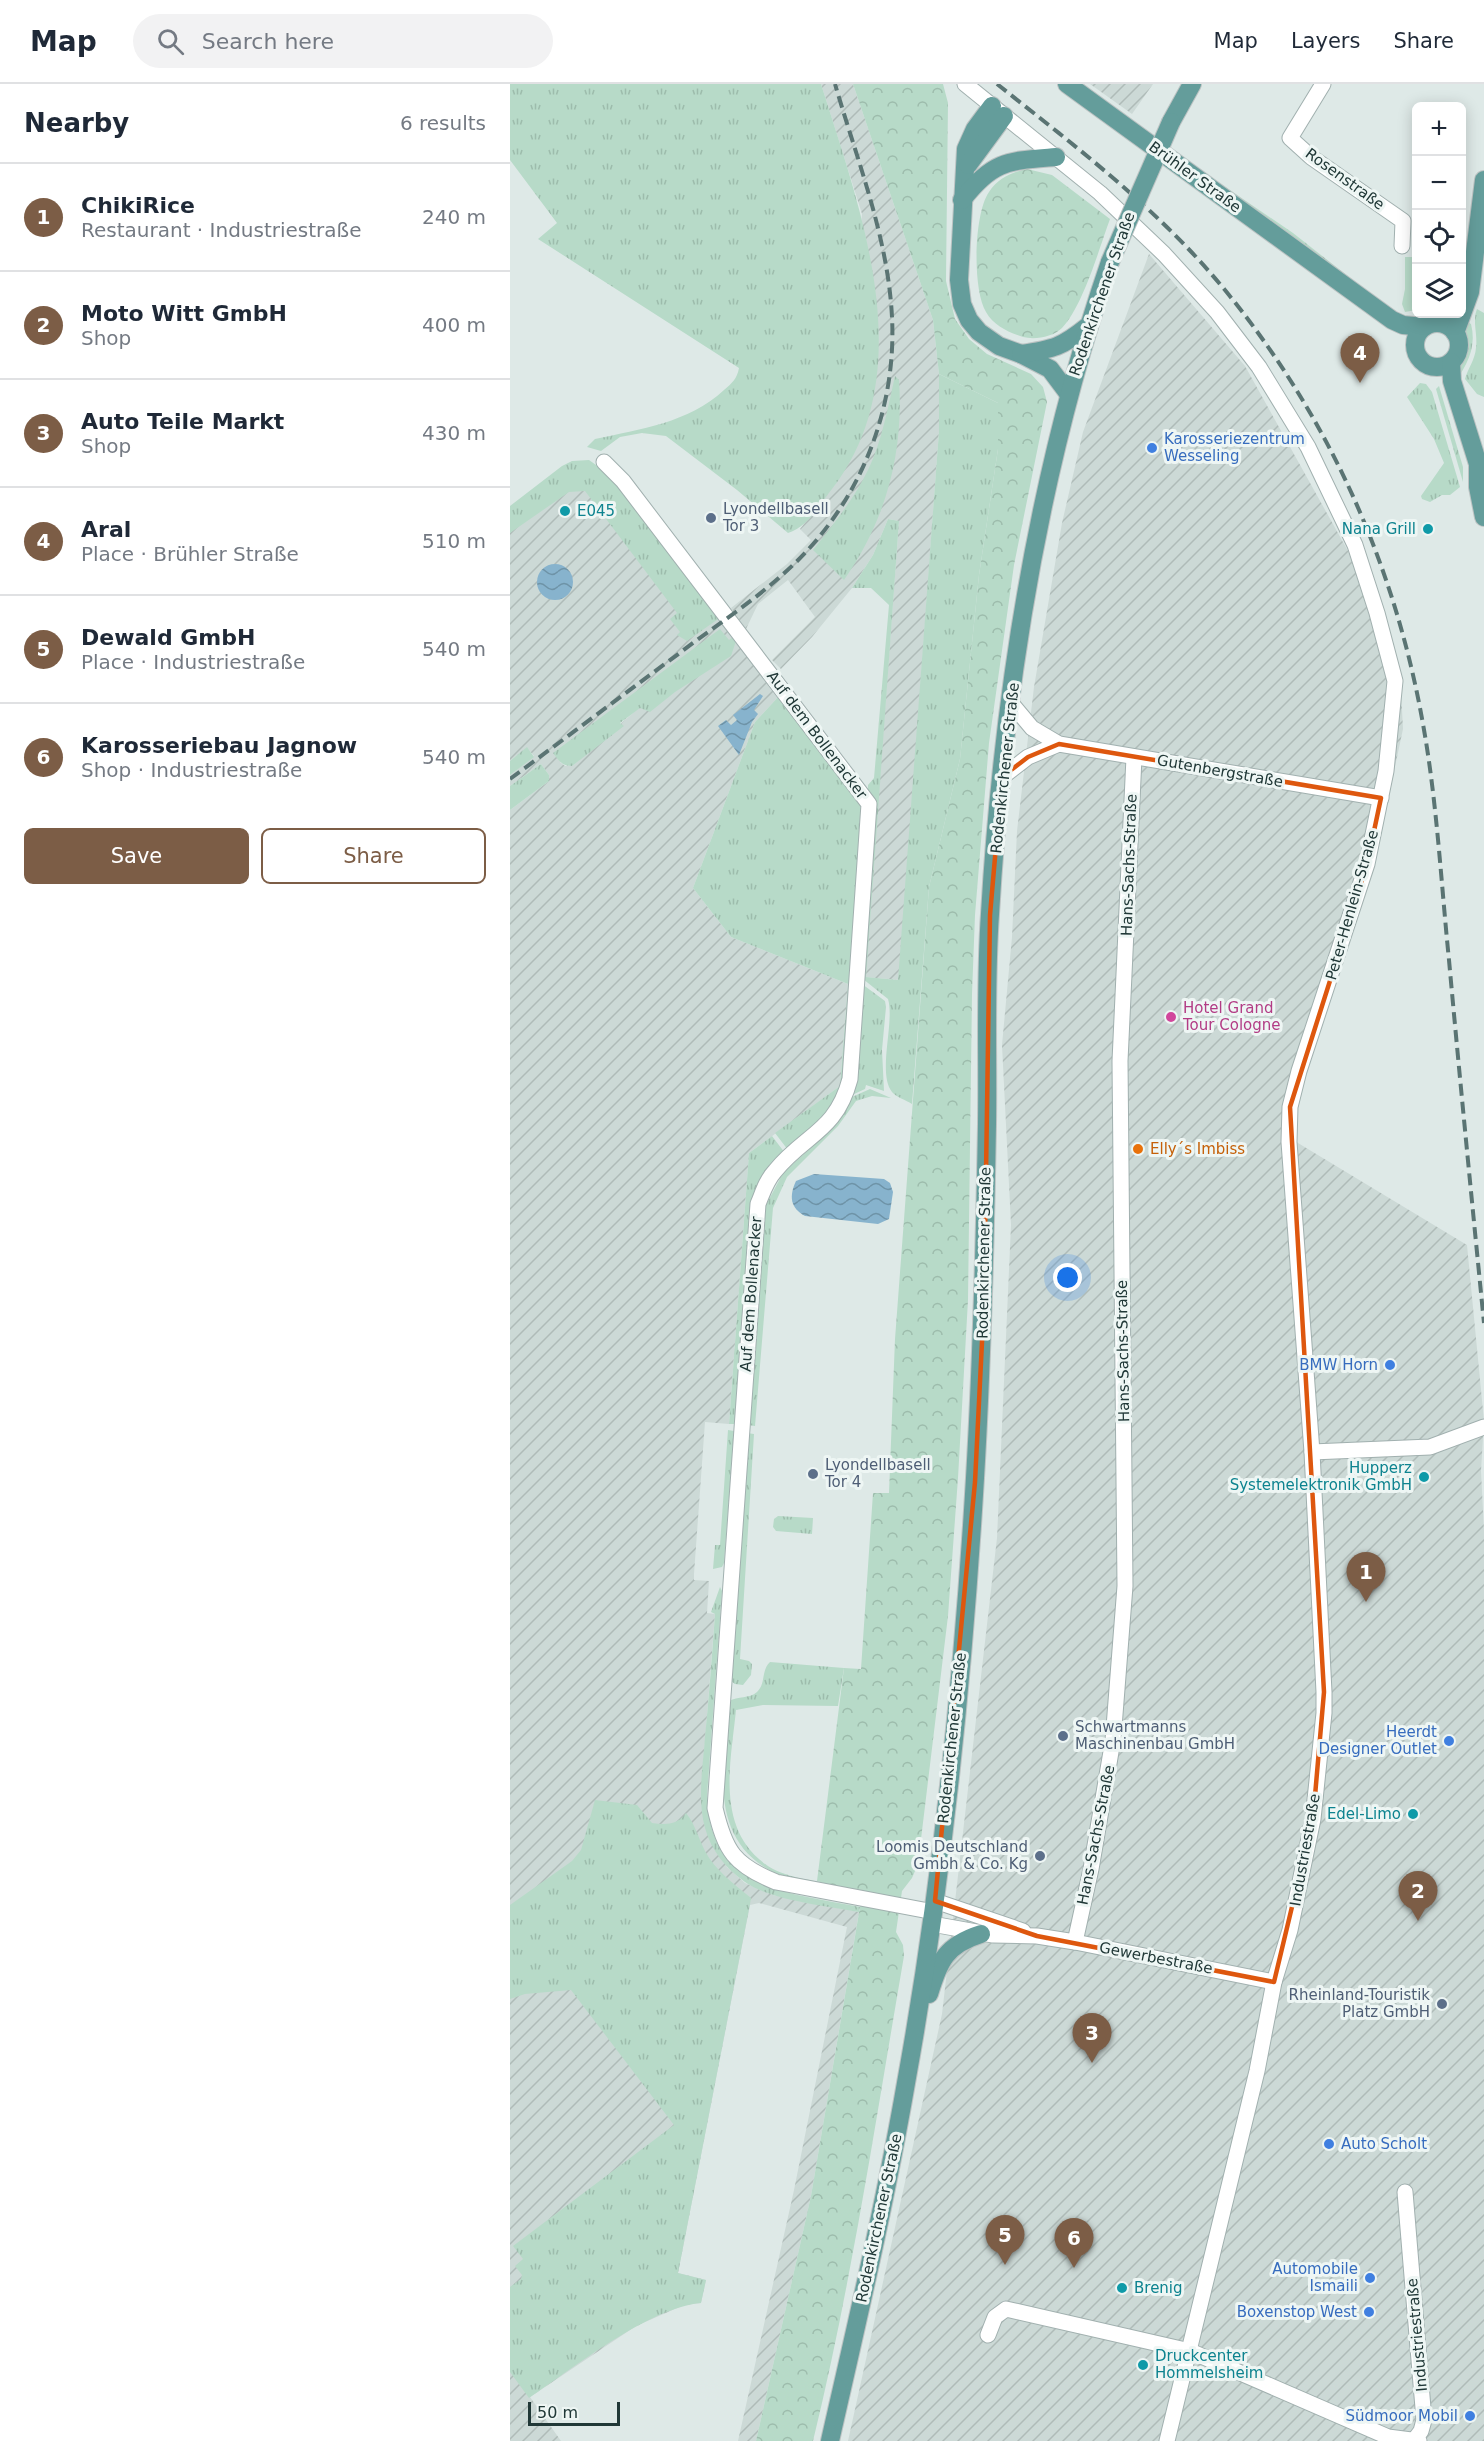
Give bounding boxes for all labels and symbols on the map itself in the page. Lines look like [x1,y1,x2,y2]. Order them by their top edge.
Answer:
street label: Brühler Straße [1146,138,1244,216]
street label: Rosenstraße [1302,144,1388,214]
street label: Rodenkirchener Straße [1065,210,1139,378]
pin: 4 [1340,334,1380,383]
place label: Karosseriezentrum Wesseling [1164,430,1305,465]
marker: Karosseriezentrum Wesseling [1145,441,1159,455]
place label: Lyondellbasell Tor 3 [722,500,829,535]
place label: E045 [577,502,615,520]
marker: E045 [558,504,572,518]
marker: Lyondellbasell Tor 3 [704,511,718,525]
place label: Nana Grill [1342,520,1416,538]
marker: Nana Grill [1421,522,1435,536]
street label: Auf dem Bollenacker [763,667,871,803]
street label: Rodenkirchener Straße [987,682,1023,854]
street label: Gutenbergstraße [1156,751,1284,791]
street label: Hans-Sachs-Straße [1118,794,1140,936]
street label: Peter-Henlein-Straße [1322,828,1382,982]
place label: Hotel Grand Tour Cologne [1182,999,1281,1034]
marker: Hotel Grand Tour Cologne [1164,1010,1178,1024]
place label: Elly´s Imbiss [1150,1140,1245,1158]
marker: Elly´s Imbiss [1131,1142,1145,1156]
street label: Rodenkirchener Straße [974,1167,994,1339]
street label: Auf dem Bollenacker [737,1215,765,1372]
your location [1053,1263,1082,1292]
street label: Hans-Sachs-Straße [1113,1280,1133,1422]
place label: BMW Horn [1299,1356,1378,1374]
marker: BMW Horn [1383,1358,1397,1372]
place label: Lyondellbasell Tor 4 [824,1456,931,1491]
place label: Hupperz Systemelektronik GmbH [1230,1459,1412,1494]
marker: Lyondellbasell Tor 4 [806,1467,820,1481]
marker: Hupperz Systemelektronik GmbH [1417,1470,1431,1484]
pin: 1 [1346,1552,1386,1602]
street label: Rodenkirchener Straße [934,1652,970,1824]
place label: Schwartmanns Maschinenbau GmbH [1075,1718,1235,1753]
place label: Heerdt Designer Outlet [1319,1723,1437,1758]
marker: Schwartmanns Maschinenbau GmbH [1056,1729,1070,1743]
marker: Heerdt Designer Outlet [1442,1734,1456,1748]
street label: Hans-Sachs-Straße [1074,1763,1118,1907]
street label: Industriestraße [1286,1792,1324,1908]
place label: Edel-Limo [1327,1805,1401,1823]
marker: Edel-Limo [1406,1807,1420,1821]
place label: Loomis Deutschland Gmbh & Co. Kg [876,1838,1028,1873]
marker: Loomis Deutschland Gmbh & Co. Kg [1033,1849,1047,1863]
pin: 2 [1398,1872,1438,1921]
street label: Gewerbestraße [1098,1938,1214,1978]
place label: Rheinland-Touristik Platz GmbH [1289,1986,1430,2021]
marker: Rheinland-Touristik Platz GmbH [1435,1997,1449,2011]
pin: 3 [1072,2014,1112,2063]
street label: Rodenkirchener Straße [852,2132,906,2304]
place label: Auto Scholt [1341,2135,1427,2153]
marker: Auto Scholt [1322,2137,1336,2151]
pin: 5 [986,2216,1024,2265]
pin: 6 [1054,2218,1094,2268]
place label: Automobile Ismaili [1272,2260,1358,2295]
marker: Automobile Ismaili [1363,2271,1377,2285]
street label: Industriestraße [1403,2277,1431,2393]
place label: Brenig [1134,2279,1183,2297]
marker: Brenig [1115,2281,1129,2295]
place label: Boxenstop West [1237,2303,1357,2321]
marker: Boxenstop West [1362,2305,1376,2319]
place label: Druckcenter Hommelsheim [1155,2347,1263,2382]
marker: Druckcenter Hommelsheim [1136,2358,1150,2372]
scale bar [528,2399,620,2426]
place label: Südmoor Mobil [1346,2407,1458,2425]
marker: Südmoor Mobil [1463,2409,1477,2423]

